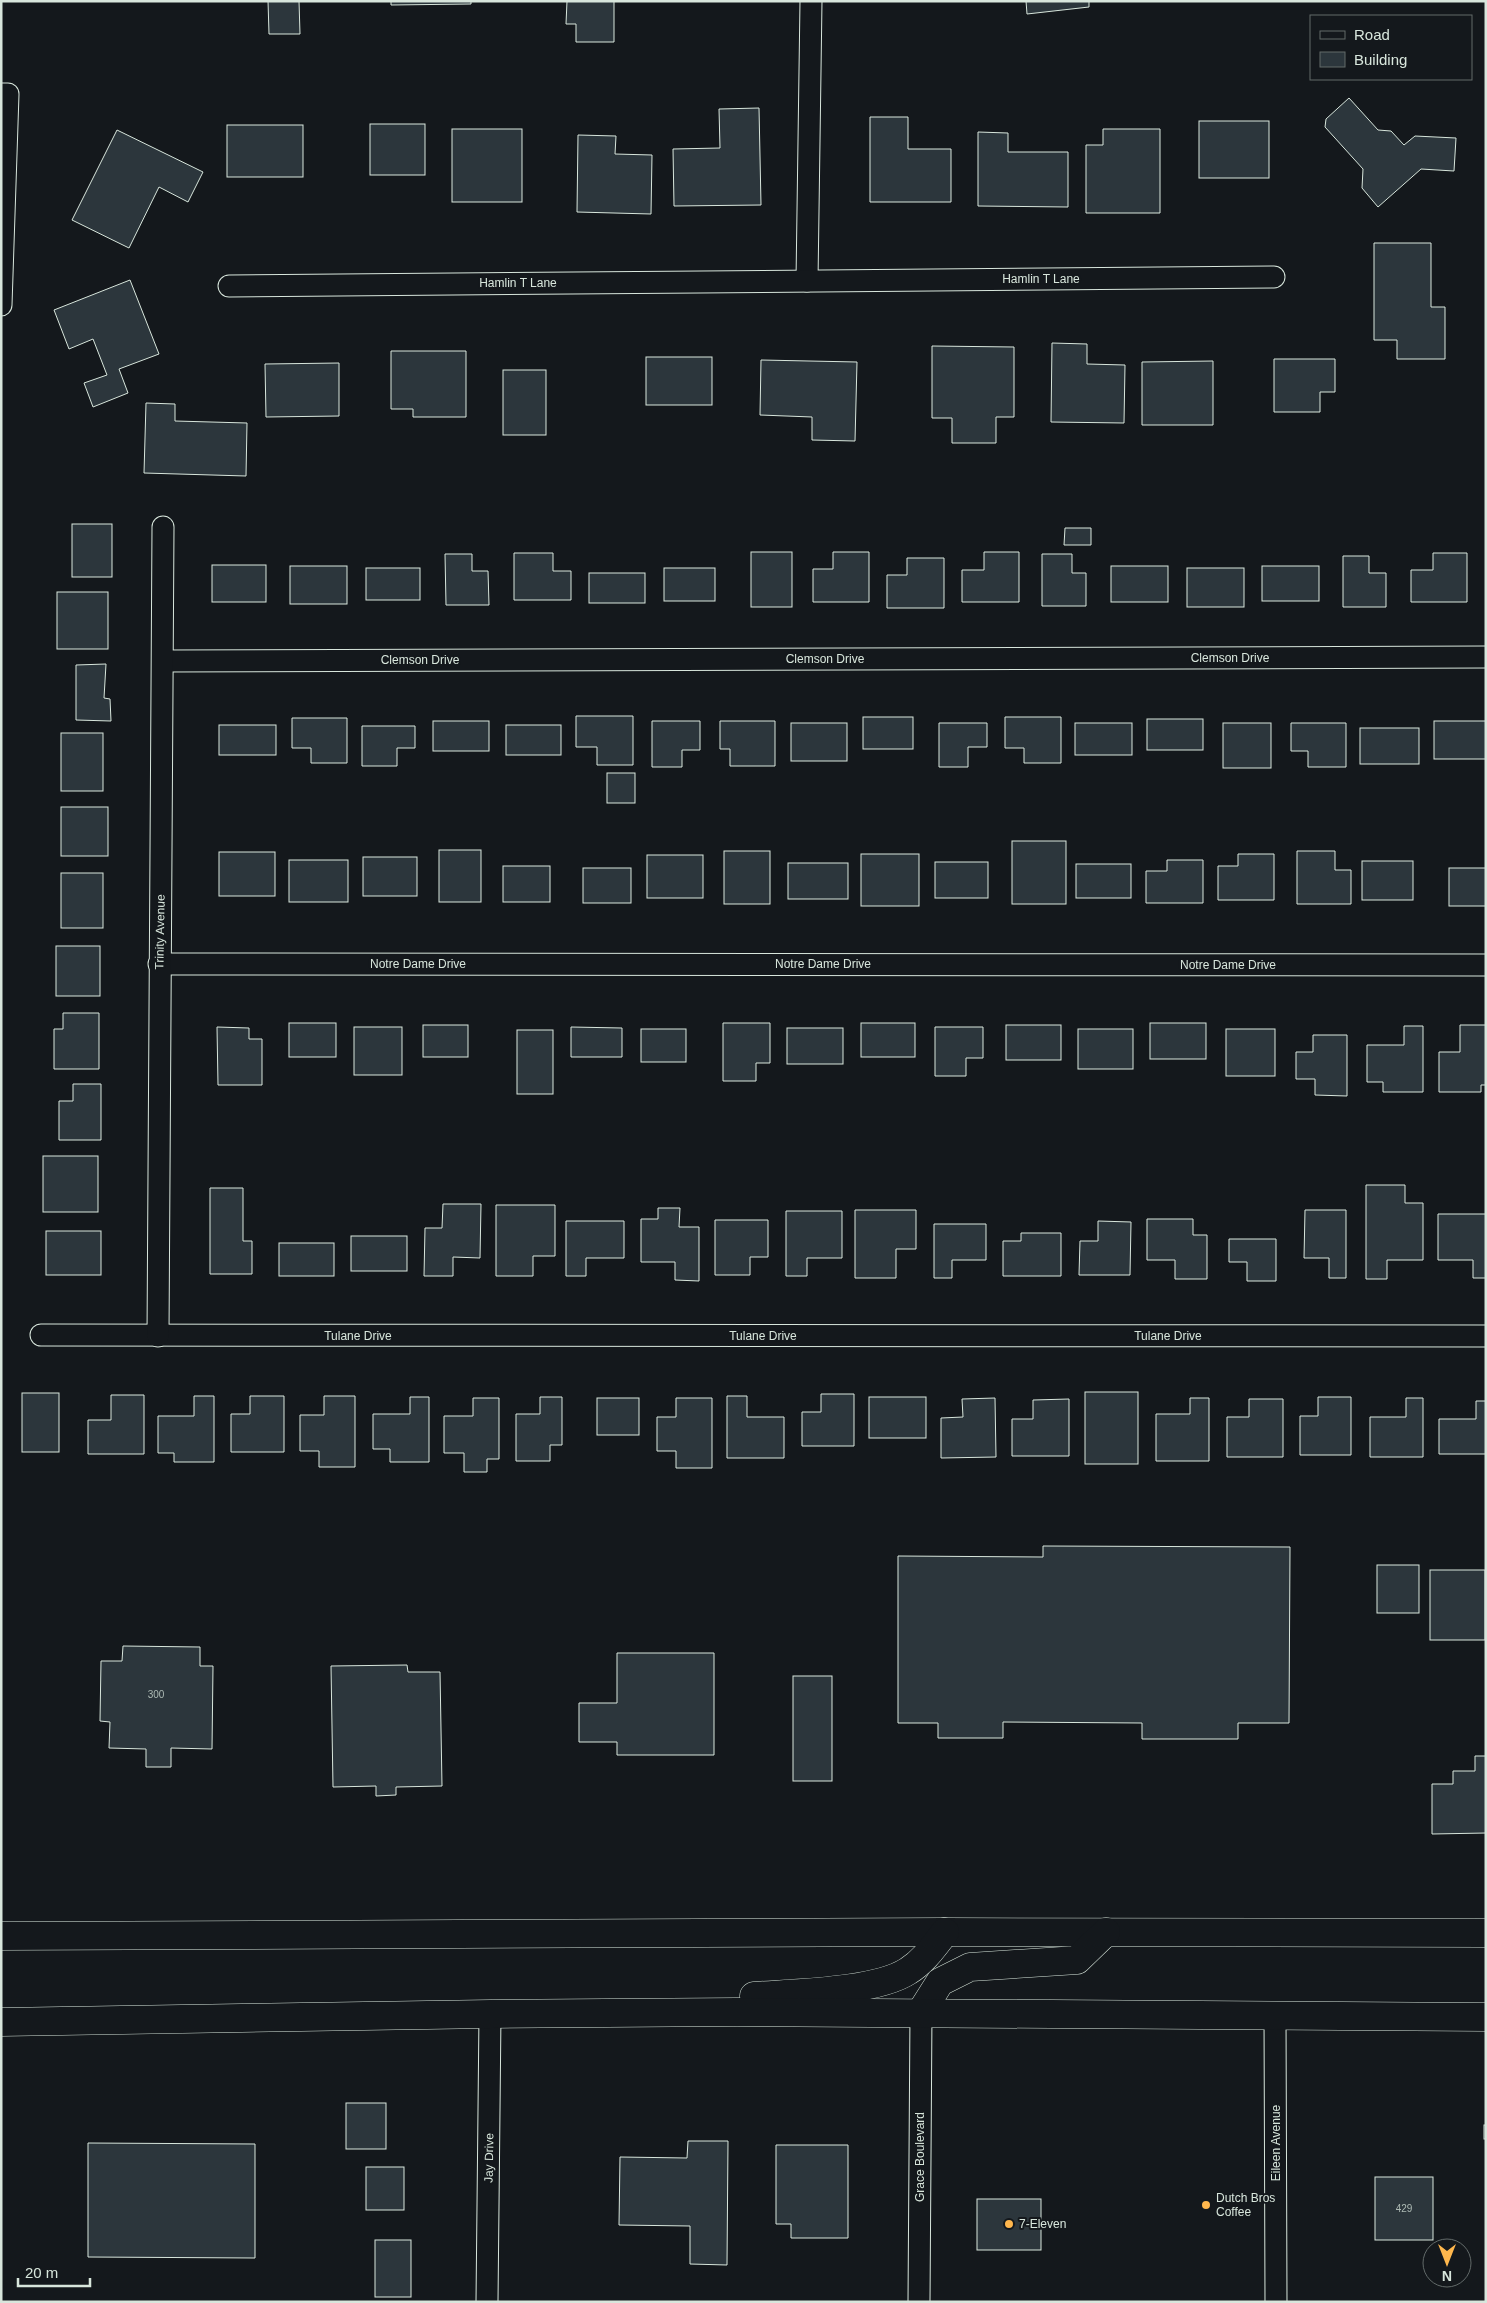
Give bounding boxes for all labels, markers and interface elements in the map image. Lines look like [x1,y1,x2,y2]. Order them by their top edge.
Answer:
legend [1310,15,1472,80]
text: Road [1354,26,1390,43]
text: Building [1354,51,1407,68]
street label: Hamlin T Lane [1002,272,1080,286]
street label: Hamlin T Lane [479,276,557,290]
street label: Clemson Drive [1191,651,1270,665]
street label: Clemson Drive [786,652,865,666]
street label: Clemson Drive [381,653,460,667]
street label: Trinity Avenue [152,894,168,970]
street label: Notre Dame Drive [370,957,466,971]
street label: Notre Dame Drive [775,957,871,971]
street label: Notre Dame Drive [1180,958,1276,972]
street label: Tulane Drive [324,1329,392,1343]
street label: Tulane Drive [729,1329,797,1343]
street label: Tulane Drive [1134,1329,1202,1343]
house number: 300 [148,1689,165,1700]
street label: Eileen Avenue [1269,2104,1283,2181]
street label: Grace Boulevard [913,2112,927,2202]
street label: Jay Drive [482,2133,496,2183]
place label: Dutch Bros Coffee [1216,2191,1275,2219]
marker: Dutch Bros Coffee [1200,2199,1212,2211]
house number: 429 [1396,2203,1413,2214]
place label: 7-Eleven [1019,2217,1066,2231]
marker: 7-Eleven [1003,2218,1015,2230]
north arrow [1422,2238,1472,2288]
scale bar [18,2256,90,2288]
text: 20 m [25,2264,58,2281]
text: N [1442,2268,1452,2284]

